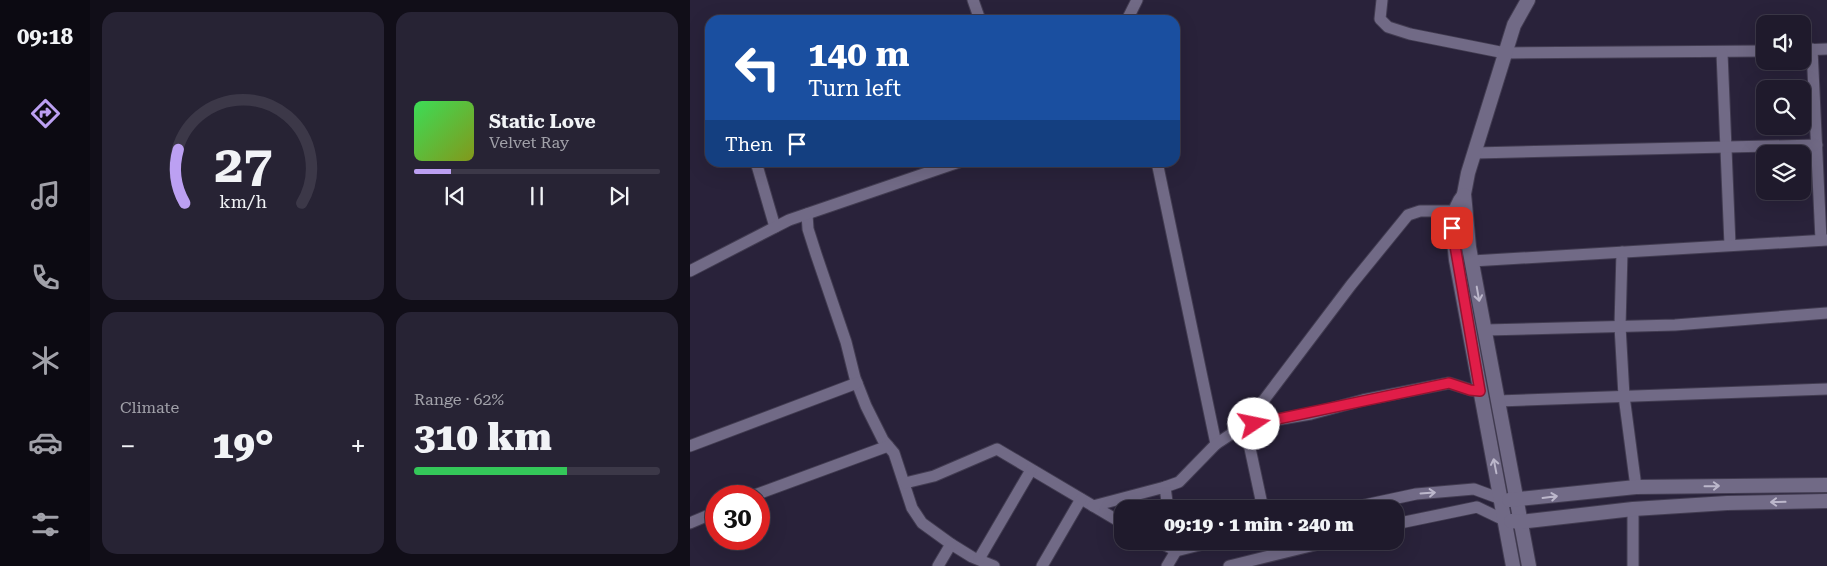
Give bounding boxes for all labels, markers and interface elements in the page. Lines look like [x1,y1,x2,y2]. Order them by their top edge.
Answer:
map controls [1756,15,1811,200]
button: sound [1756,15,1811,70]
text: 09:18 [17,24,73,49]
text: 140 m [808,34,909,75]
icon: left [725,35,790,100]
text: Turn left [808,76,901,101]
button: search [1756,80,1811,135]
icon: directions [28,96,63,131]
text: Static Love [489,110,596,133]
icon: arrive [783,130,811,158]
text: Velvet Ray [489,133,569,152]
text: Then [725,133,773,156]
text: 27 [214,134,272,195]
button: layers [1756,145,1811,200]
icon: music [28,178,63,213]
icon: previous [441,182,469,210]
icon: pause [523,182,551,210]
icon: next [605,182,633,210]
text: km/h [219,191,267,212]
pin [1431,207,1473,249]
icon: arrive [1438,214,1466,242]
icon: phone [28,260,63,295]
one-way arrow [1474,286,1483,302]
icon: climate [28,343,63,378]
text: Range · 62% [414,390,504,409]
position arrow [1227,397,1279,449]
text: Climate [120,398,179,417]
text: 310 km [414,415,552,459]
text: 19° [212,423,274,467]
icon: car [28,425,63,460]
text: − [120,430,136,463]
text: + [350,430,366,463]
one-way arrow [1489,459,1499,475]
one-way arrow [1703,481,1719,491]
speed limit sign: 30 [705,485,770,550]
one-way arrow [1420,488,1436,497]
one-way arrow [1541,492,1557,502]
one-way arrow [1771,497,1787,507]
icon: filters [28,507,63,542]
text: 09:19 · 1 min · 240 m [1164,513,1354,536]

